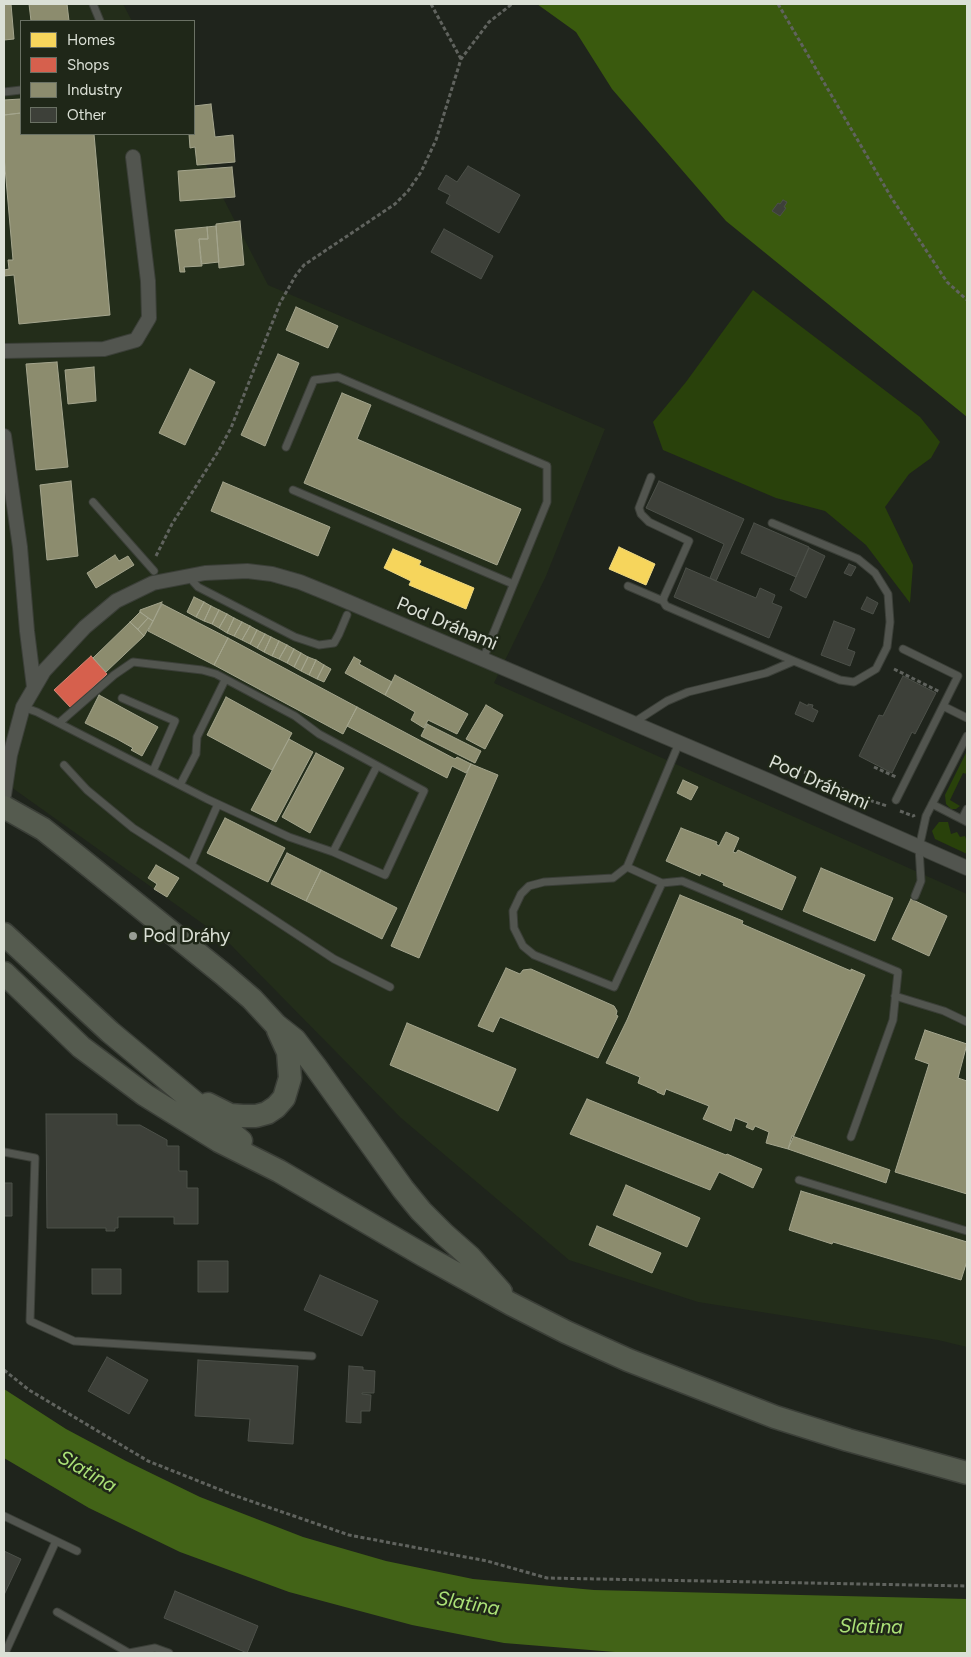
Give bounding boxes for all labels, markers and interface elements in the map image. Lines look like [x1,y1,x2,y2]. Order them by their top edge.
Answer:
legend [20,20,195,135]
text: Homes [67,31,115,49]
text: Shops [67,56,109,74]
text: Industry [67,81,122,99]
text: Other [67,106,106,124]
street label: Pod Dráhami [393,592,501,656]
street label: Pod Dráhami [765,751,873,815]
place label: Pod Dráhy [143,925,230,947]
marker: Pod Dráhy [127,930,139,942]
water label: Slatina [53,1446,121,1498]
water label: Slatina [435,1587,501,1621]
water label: Slatina [839,1614,903,1640]

